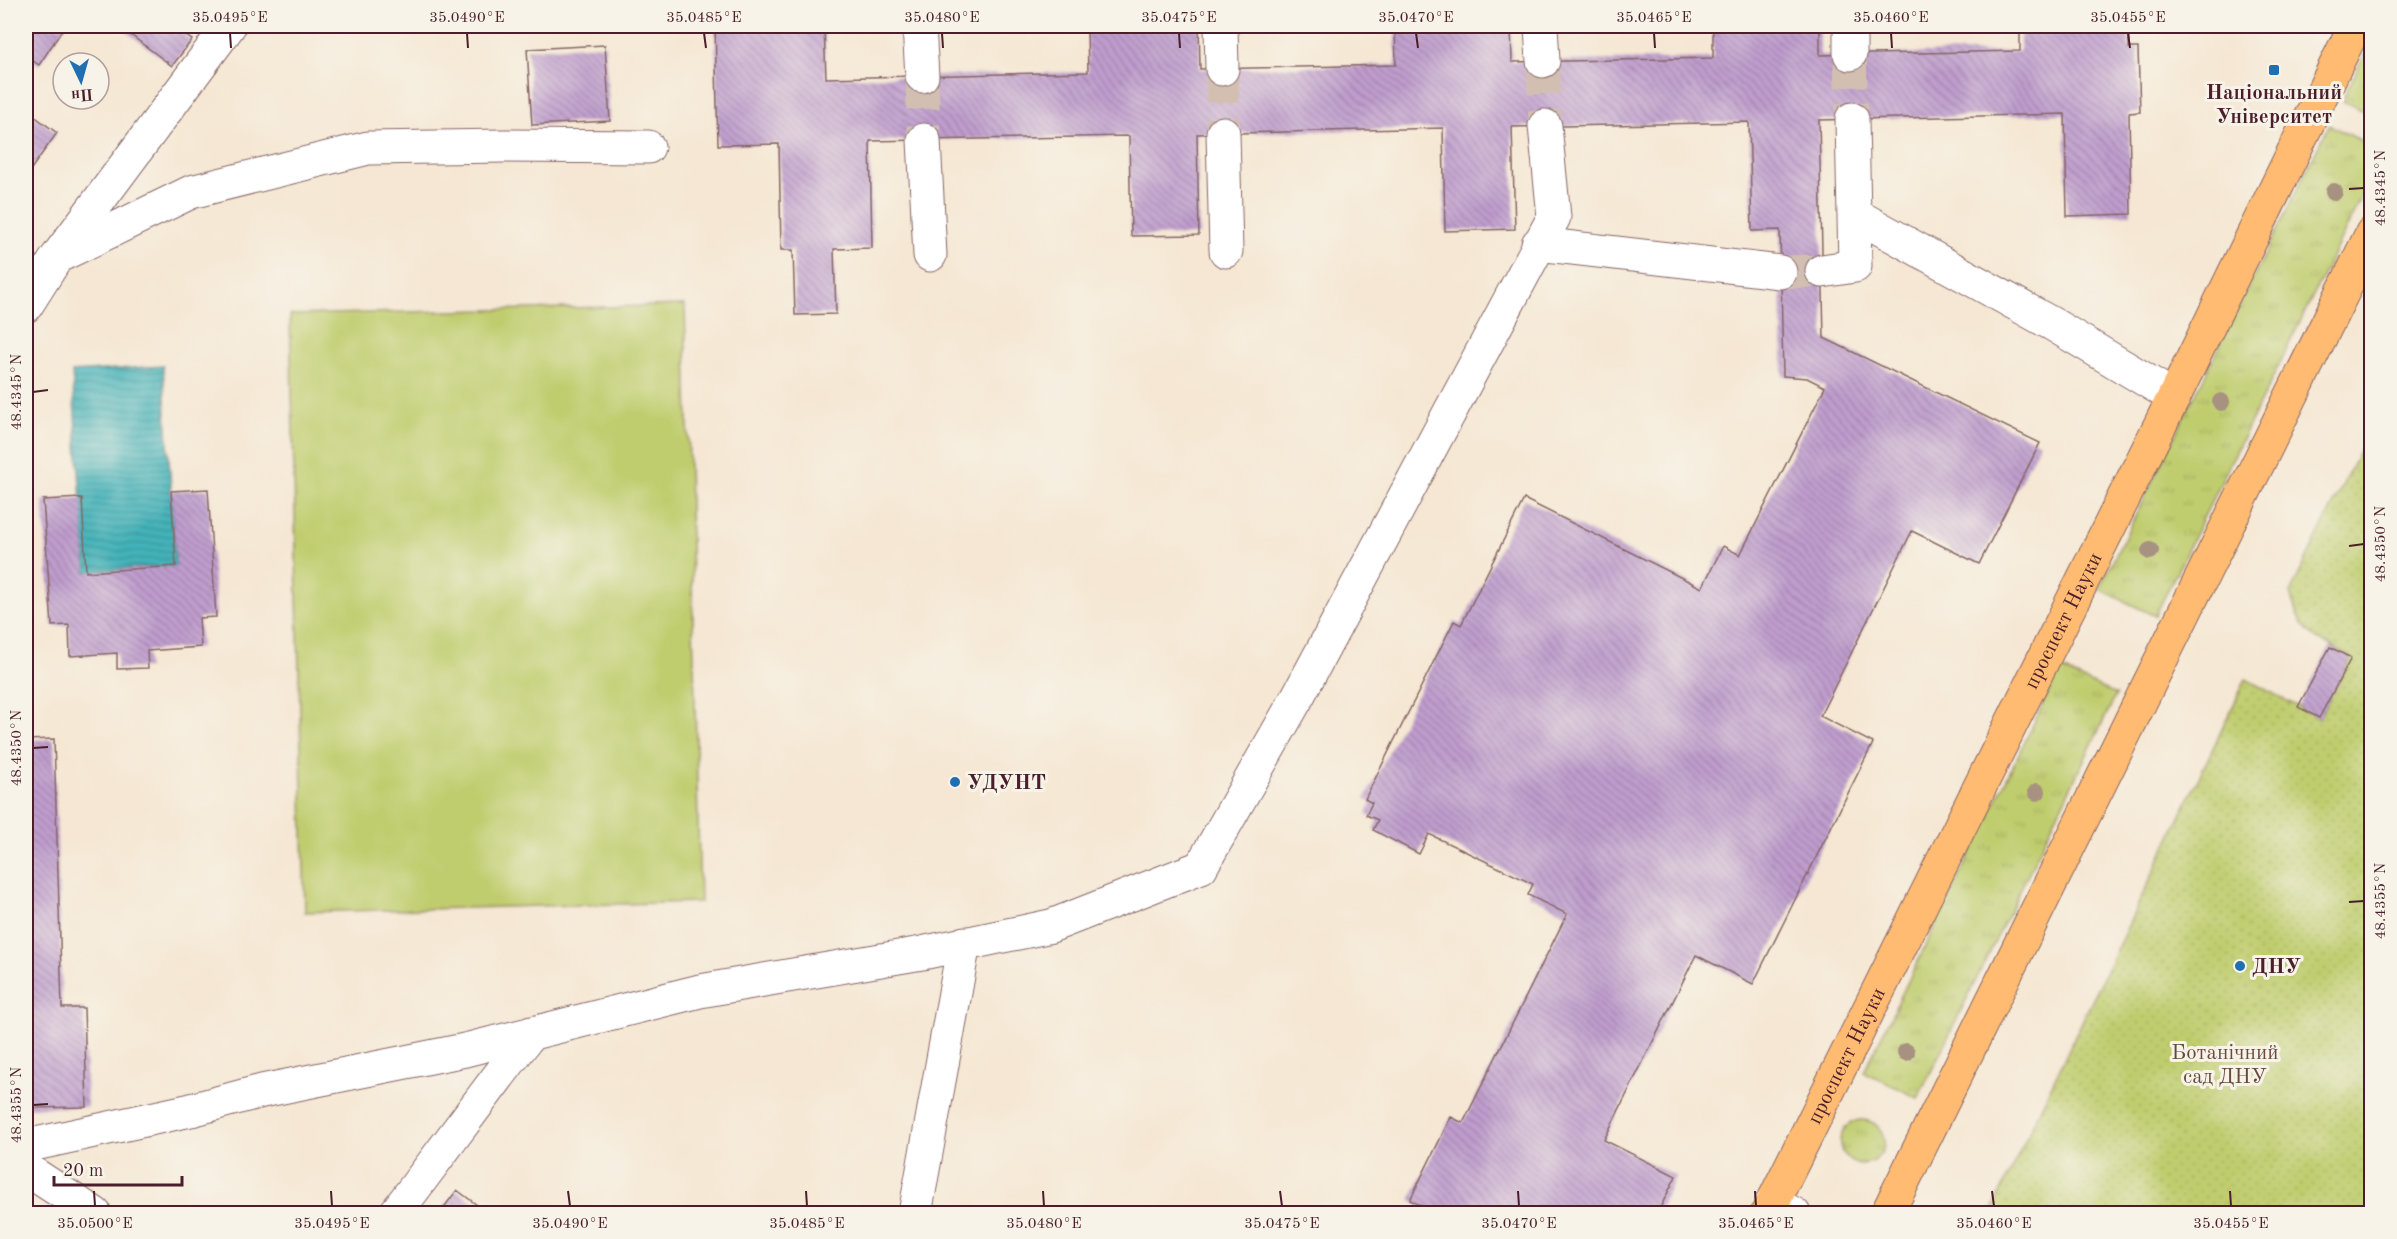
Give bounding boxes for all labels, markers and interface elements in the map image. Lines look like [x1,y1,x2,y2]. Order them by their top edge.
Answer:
text: 35.0495°E [192,11,268,26]
text: 35.0490°E [429,11,505,26]
text: 35.0485°E [666,11,742,26]
text: 35.0480°E [904,11,980,26]
text: 35.0475°E [1141,11,1217,26]
text: 35.0470°E [1378,11,1454,26]
text: 35.0465°E [1616,11,1692,26]
text: 35.0460°E [1853,11,1929,26]
text: 35.0455°E [2090,11,2166,26]
north arrow [51,51,111,111]
marker: Національний Університет [2267,63,2281,77]
place label: Національний Університет [2206,83,2342,128]
text: Пн [70,85,94,103]
text: 48.4345°N [2374,149,2389,226]
text: 48.4345°N [10,353,25,430]
text: 48.4350°N [2374,505,2389,582]
street label: проспект Науки [2021,550,2107,693]
text: 48.4350°N [10,709,25,786]
place label: УДУНТ [967,773,1046,794]
marker: УДУНТ [948,775,962,789]
text: 48.4355°N [2374,862,2389,939]
place label: ДНУ [2252,957,2301,978]
marker: ДНУ [2233,959,2247,973]
street label: проспект Науки [1805,985,1890,1128]
park label: Ботанічний сад ДНУ [2171,1043,2279,1088]
text: 48.4355°N [10,1066,25,1143]
scale bar [54,1149,182,1187]
text: 20 m [63,1162,103,1180]
text: 35.0500°E [57,1217,133,1232]
text: 35.0495°E [294,1217,370,1232]
text: 35.0490°E [532,1217,608,1232]
text: 35.0485°E [769,1217,845,1232]
text: 35.0480°E [1006,1217,1082,1232]
text: 35.0475°E [1244,1217,1320,1232]
text: 35.0470°E [1481,1217,1557,1232]
text: 35.0465°E [1718,1217,1794,1232]
text: 35.0460°E [1956,1217,2032,1232]
text: 35.0455°E [2193,1217,2269,1232]

